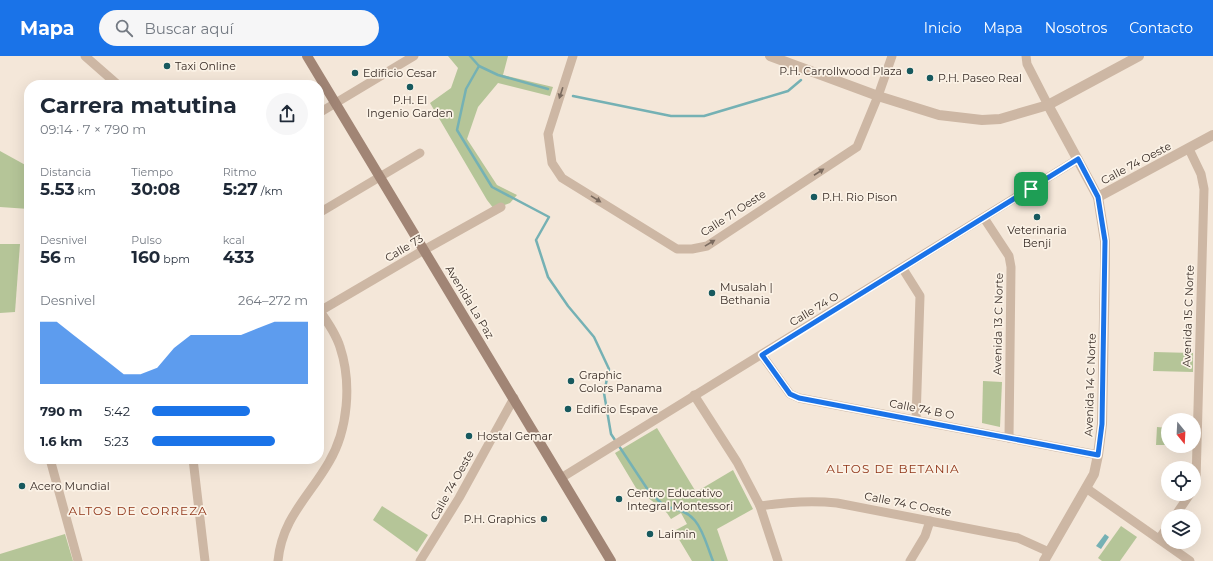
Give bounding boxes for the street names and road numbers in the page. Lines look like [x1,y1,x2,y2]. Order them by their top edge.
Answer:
street label: Calle 74 Oeste [1098,138,1174,187]
street label: Calle 71 Oeste [698,186,769,239]
street label: Calle 73 [382,231,426,265]
street label: Avenida La Paz [443,263,498,341]
street label: Avenida 15 C Norte [1179,264,1197,367]
street label: Avenida 13 C Norte [990,272,1006,375]
street label: Calle 74 O [787,289,841,329]
street label: Avenida 14 C Norte [1081,333,1099,437]
street label: Calle 74 B O [888,396,956,422]
street label: Calle 74 Oeste [427,447,477,522]
street label: Calle 74 C Oeste [863,489,953,519]

